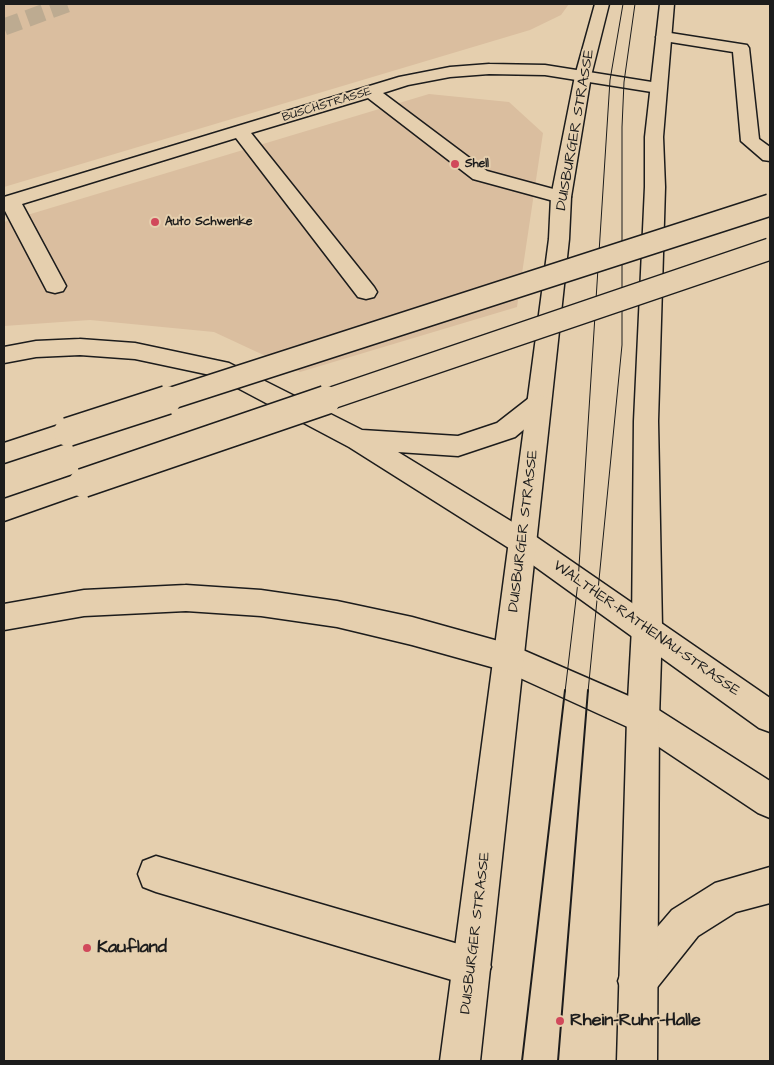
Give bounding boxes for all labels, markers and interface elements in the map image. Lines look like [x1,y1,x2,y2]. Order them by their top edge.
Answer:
street label: DUISBURGER STRASSE [553,48,599,212]
street label: BUSCHSTRASSE [281,85,373,125]
place label: Shell [465,157,489,171]
marker: Shell [449,158,461,170]
place label: Auto Schwenke [165,215,252,229]
marker: Auto Schwenke [149,216,161,228]
street label: DUISBURGER STRASSE [505,449,543,613]
street label: WALTHER-RATHENAU-STRASSE [549,557,743,701]
street label: DUISBURGER STRASSE [457,851,495,1015]
place label: Kaufland [97,937,167,959]
marker: Kaufland [81,942,93,954]
place label: Rhein-Ruhr-Halle [570,1010,701,1032]
marker: Rhein-Ruhr-Halle [554,1015,566,1027]

